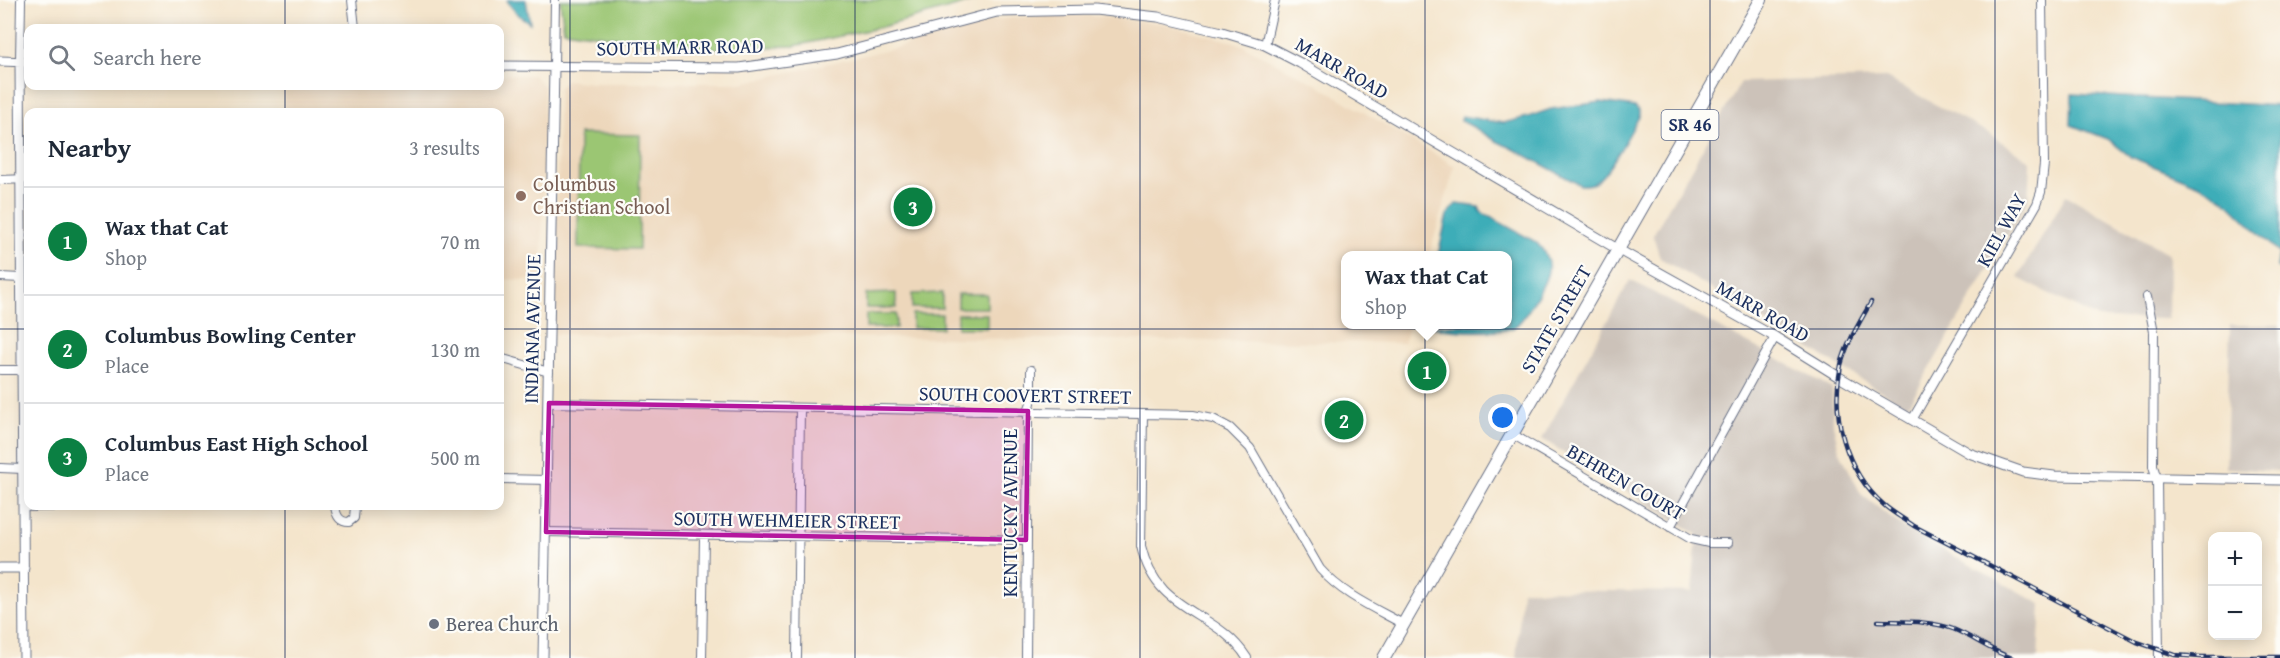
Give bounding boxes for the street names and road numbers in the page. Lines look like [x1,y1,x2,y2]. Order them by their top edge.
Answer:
street label: MARR ROAD [1290,29,1394,106]
street label: SOUTH MARR ROAD [596,31,764,62]
road number: SR 46 [1662,110,1718,140]
street label: KIEL WAY [1968,188,2033,272]
street label: INDIANA AVENUE [516,254,547,404]
street label: STATE STREET [1513,259,1598,378]
street label: MARR ROAD [1711,272,1815,349]
street label: SOUTH COOVERT STREET [919,378,1131,411]
street label: KENTUCKY AVENUE [995,429,1024,597]
street label: BEHREN COURT [1562,436,1691,527]
street label: SOUTH WEHMEIER STREET [673,503,901,536]

